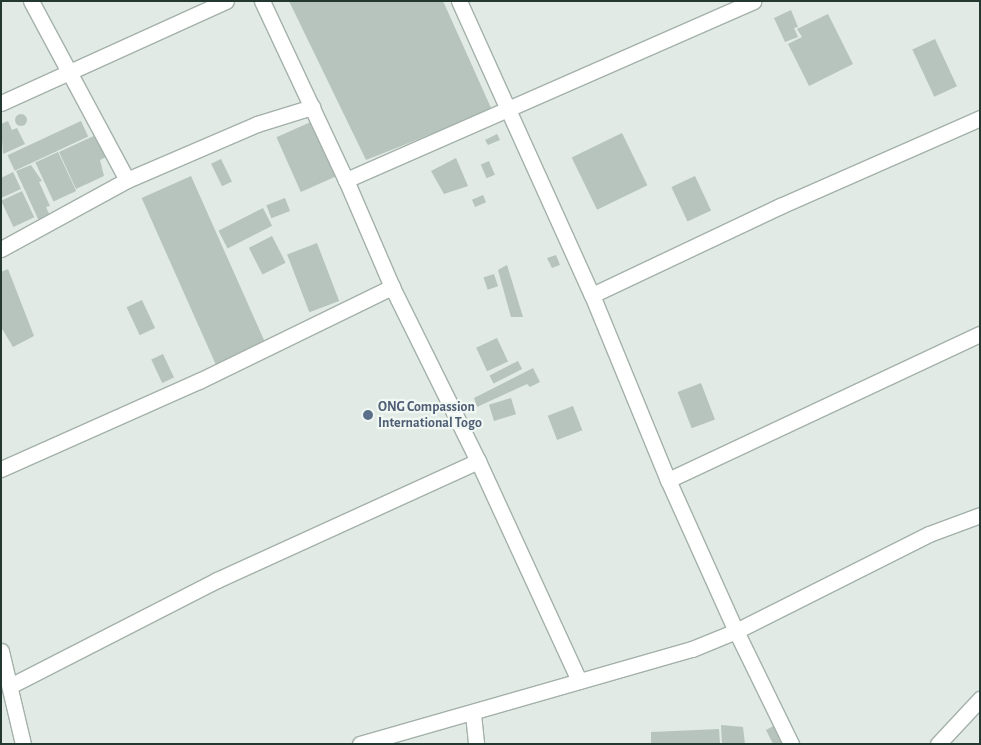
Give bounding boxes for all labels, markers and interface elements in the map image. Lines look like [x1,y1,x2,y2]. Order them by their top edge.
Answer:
place label: ONG Compassion International Togo [378,399,482,432]
marker: ONG Compassion International Togo [362,409,374,421]

